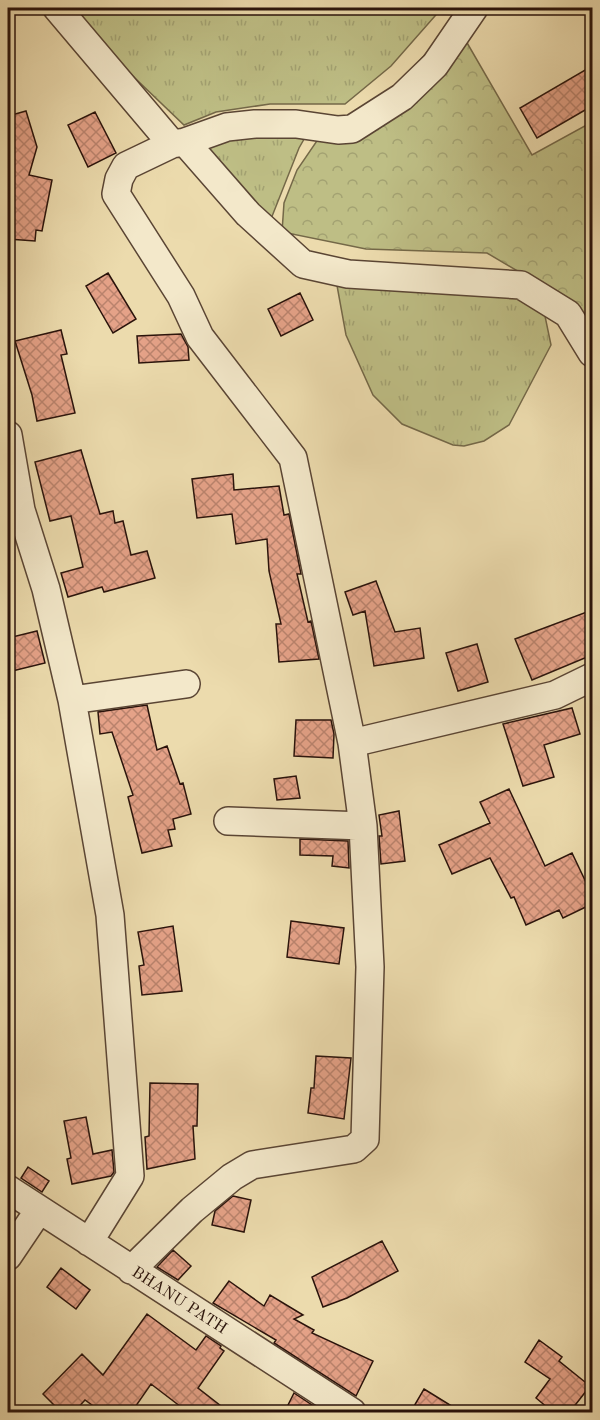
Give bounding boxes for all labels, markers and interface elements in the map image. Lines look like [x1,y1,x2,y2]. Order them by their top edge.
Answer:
street label: BHANU PATH [129,1264,229,1338]

